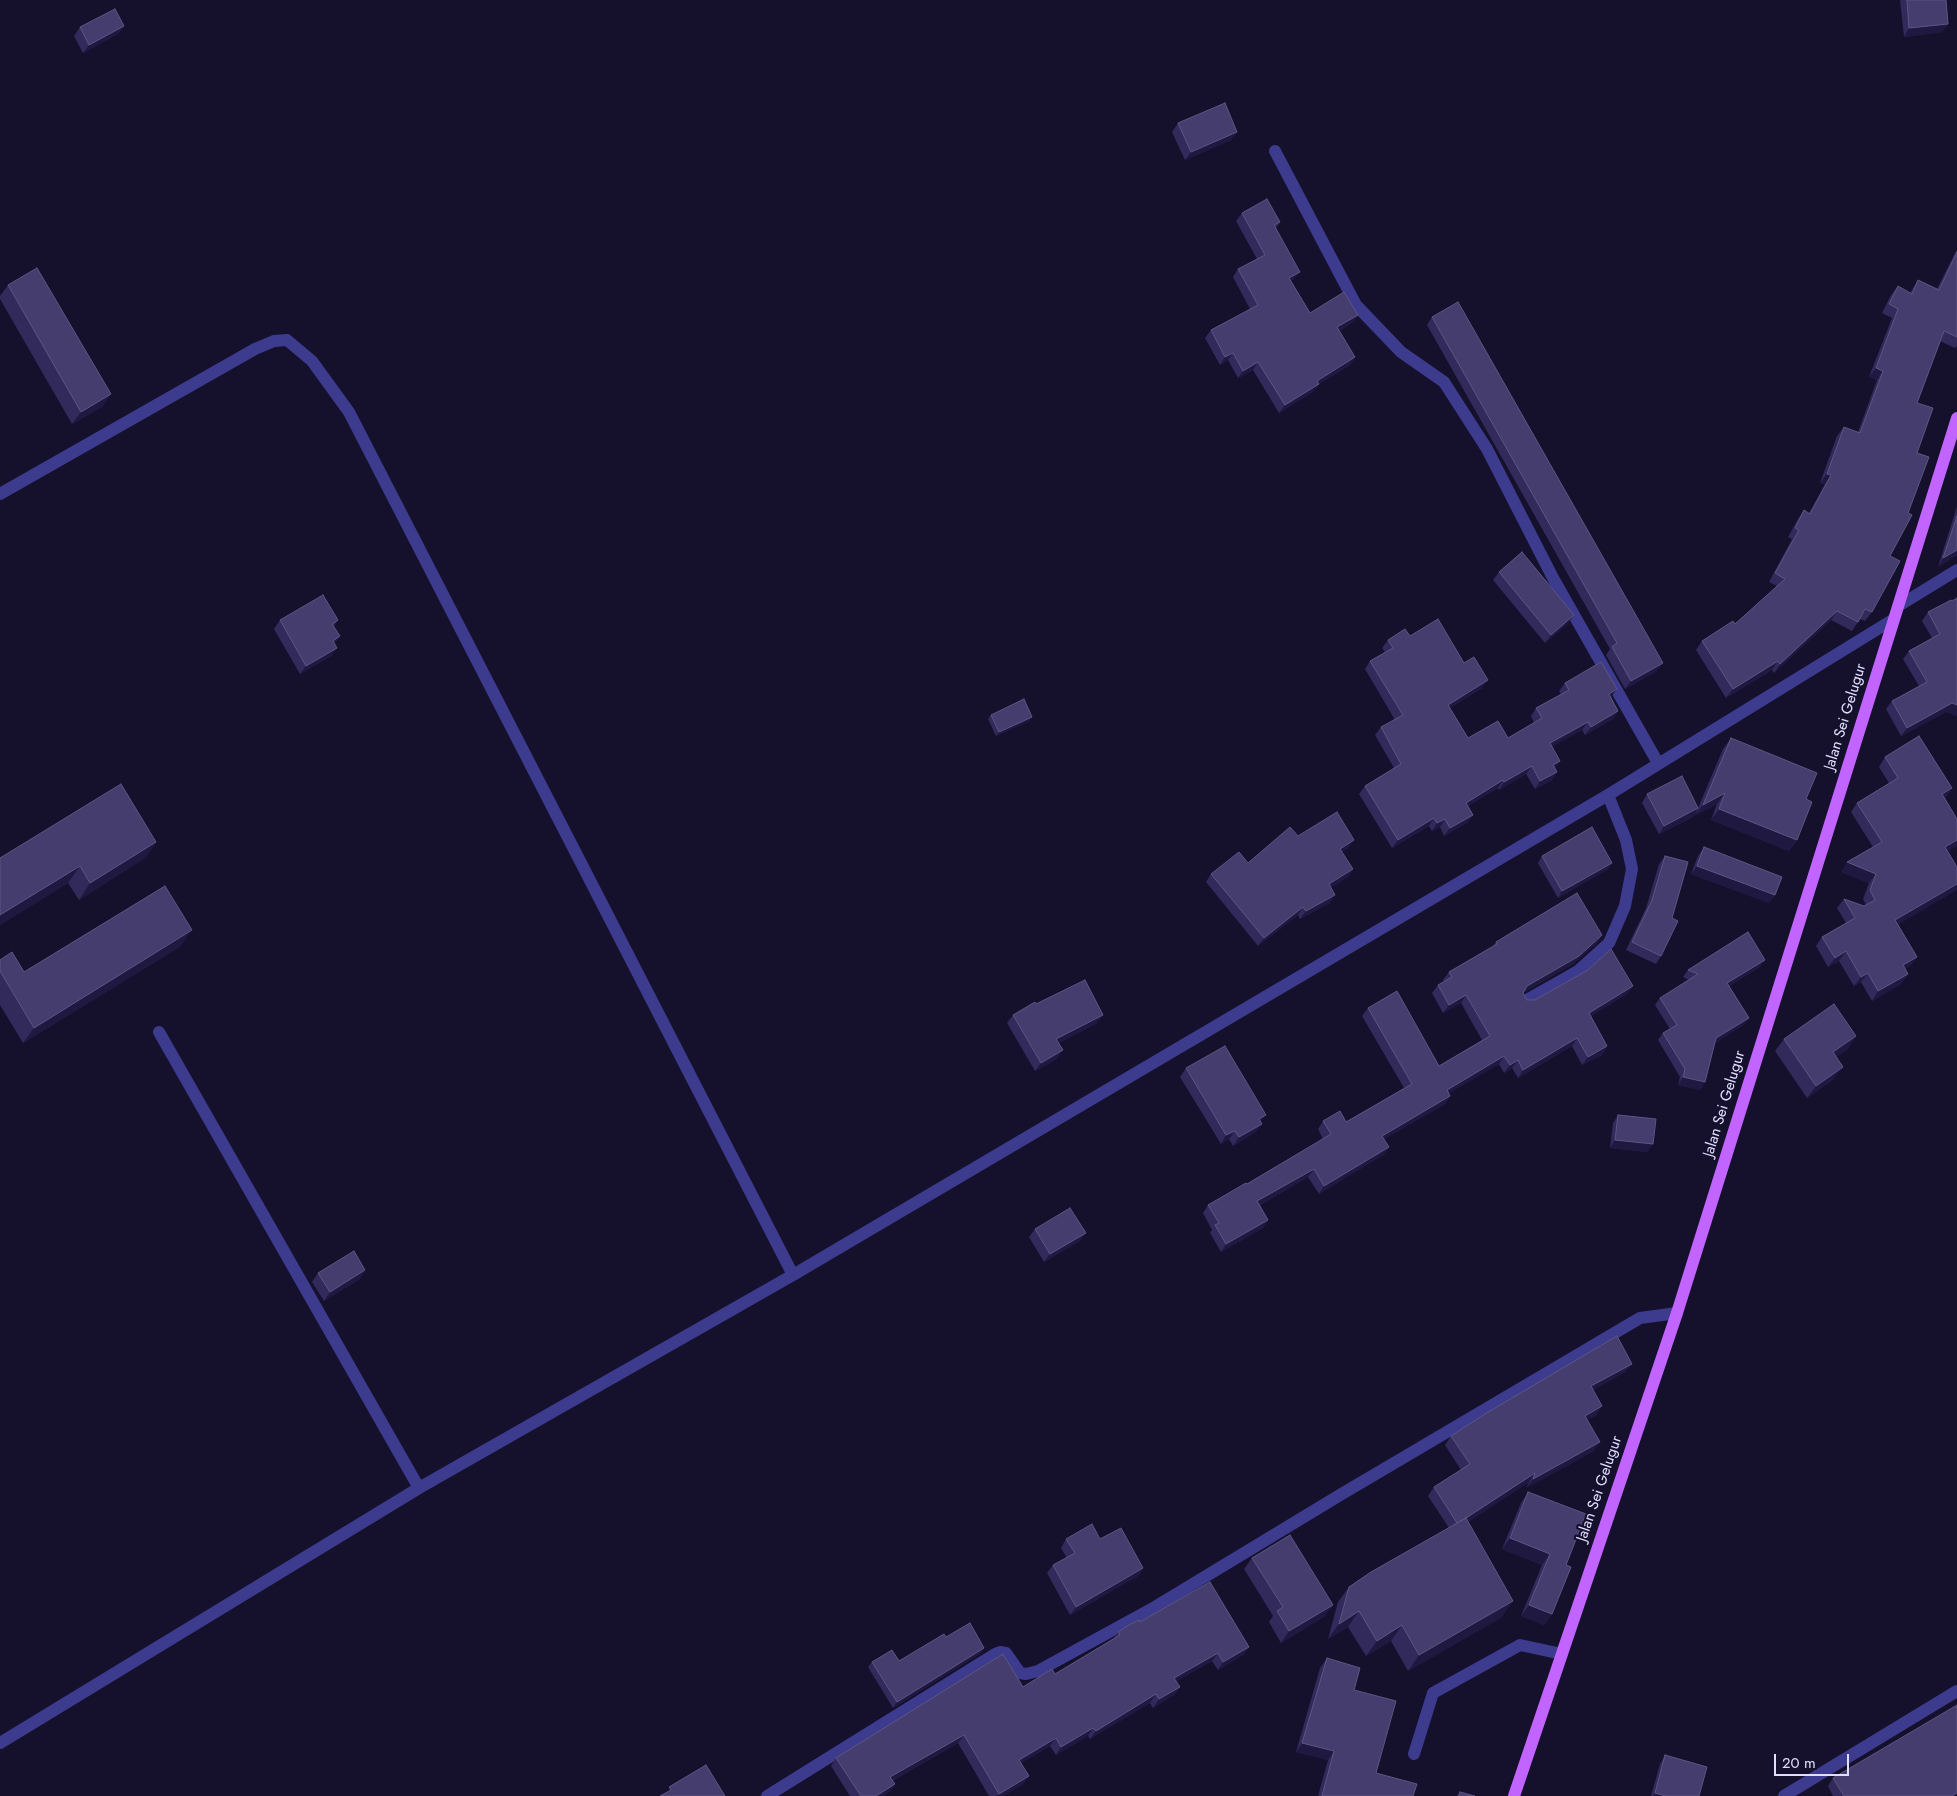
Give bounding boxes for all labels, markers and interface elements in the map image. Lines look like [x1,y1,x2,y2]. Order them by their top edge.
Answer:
street label: Jalan Sei Gelugur [1821,662,1871,772]
street label: Jalan Sei Gelugur [1700,1049,1750,1159]
street label: Jalan Sei Gelugur [1574,1434,1626,1544]
scale bar [1777,1744,1852,1776]
text: 20 m [1782,1752,1816,1774]

